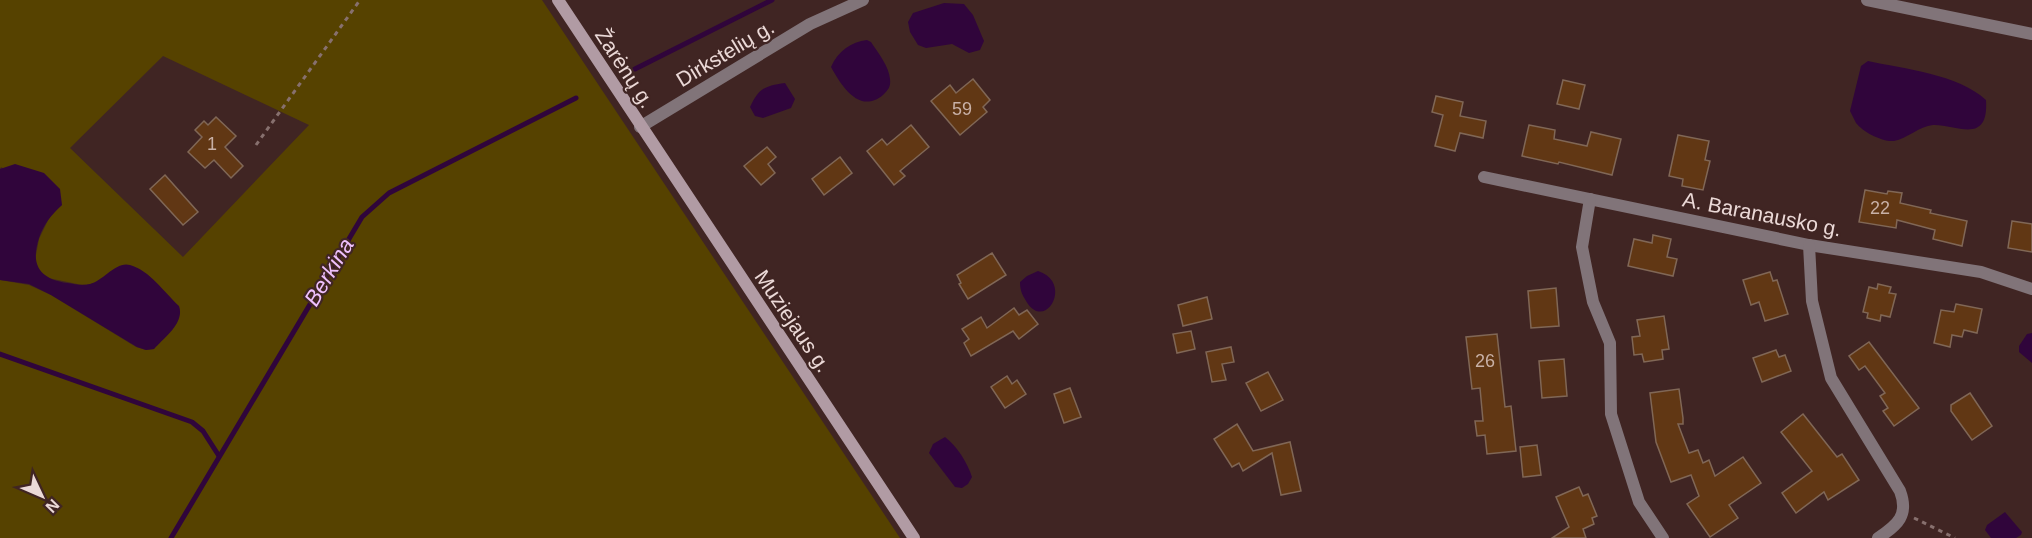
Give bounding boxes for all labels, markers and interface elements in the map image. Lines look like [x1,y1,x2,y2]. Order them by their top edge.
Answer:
street label: Dirkstelių g. [672,15,778,91]
street label: Žarėnų g. [591,24,659,112]
house number: 59 [952,99,972,119]
house number: 1 [207,134,217,154]
street label: A. Baranausko g. [1681,187,1843,241]
house number: 22 [1870,198,1890,218]
water label: Berkina [299,234,359,310]
street label: Muziejaus g. [751,266,835,376]
house number: 26 [1475,351,1495,371]
north arrow [12,466,72,526]
text: N [42,496,63,516]

